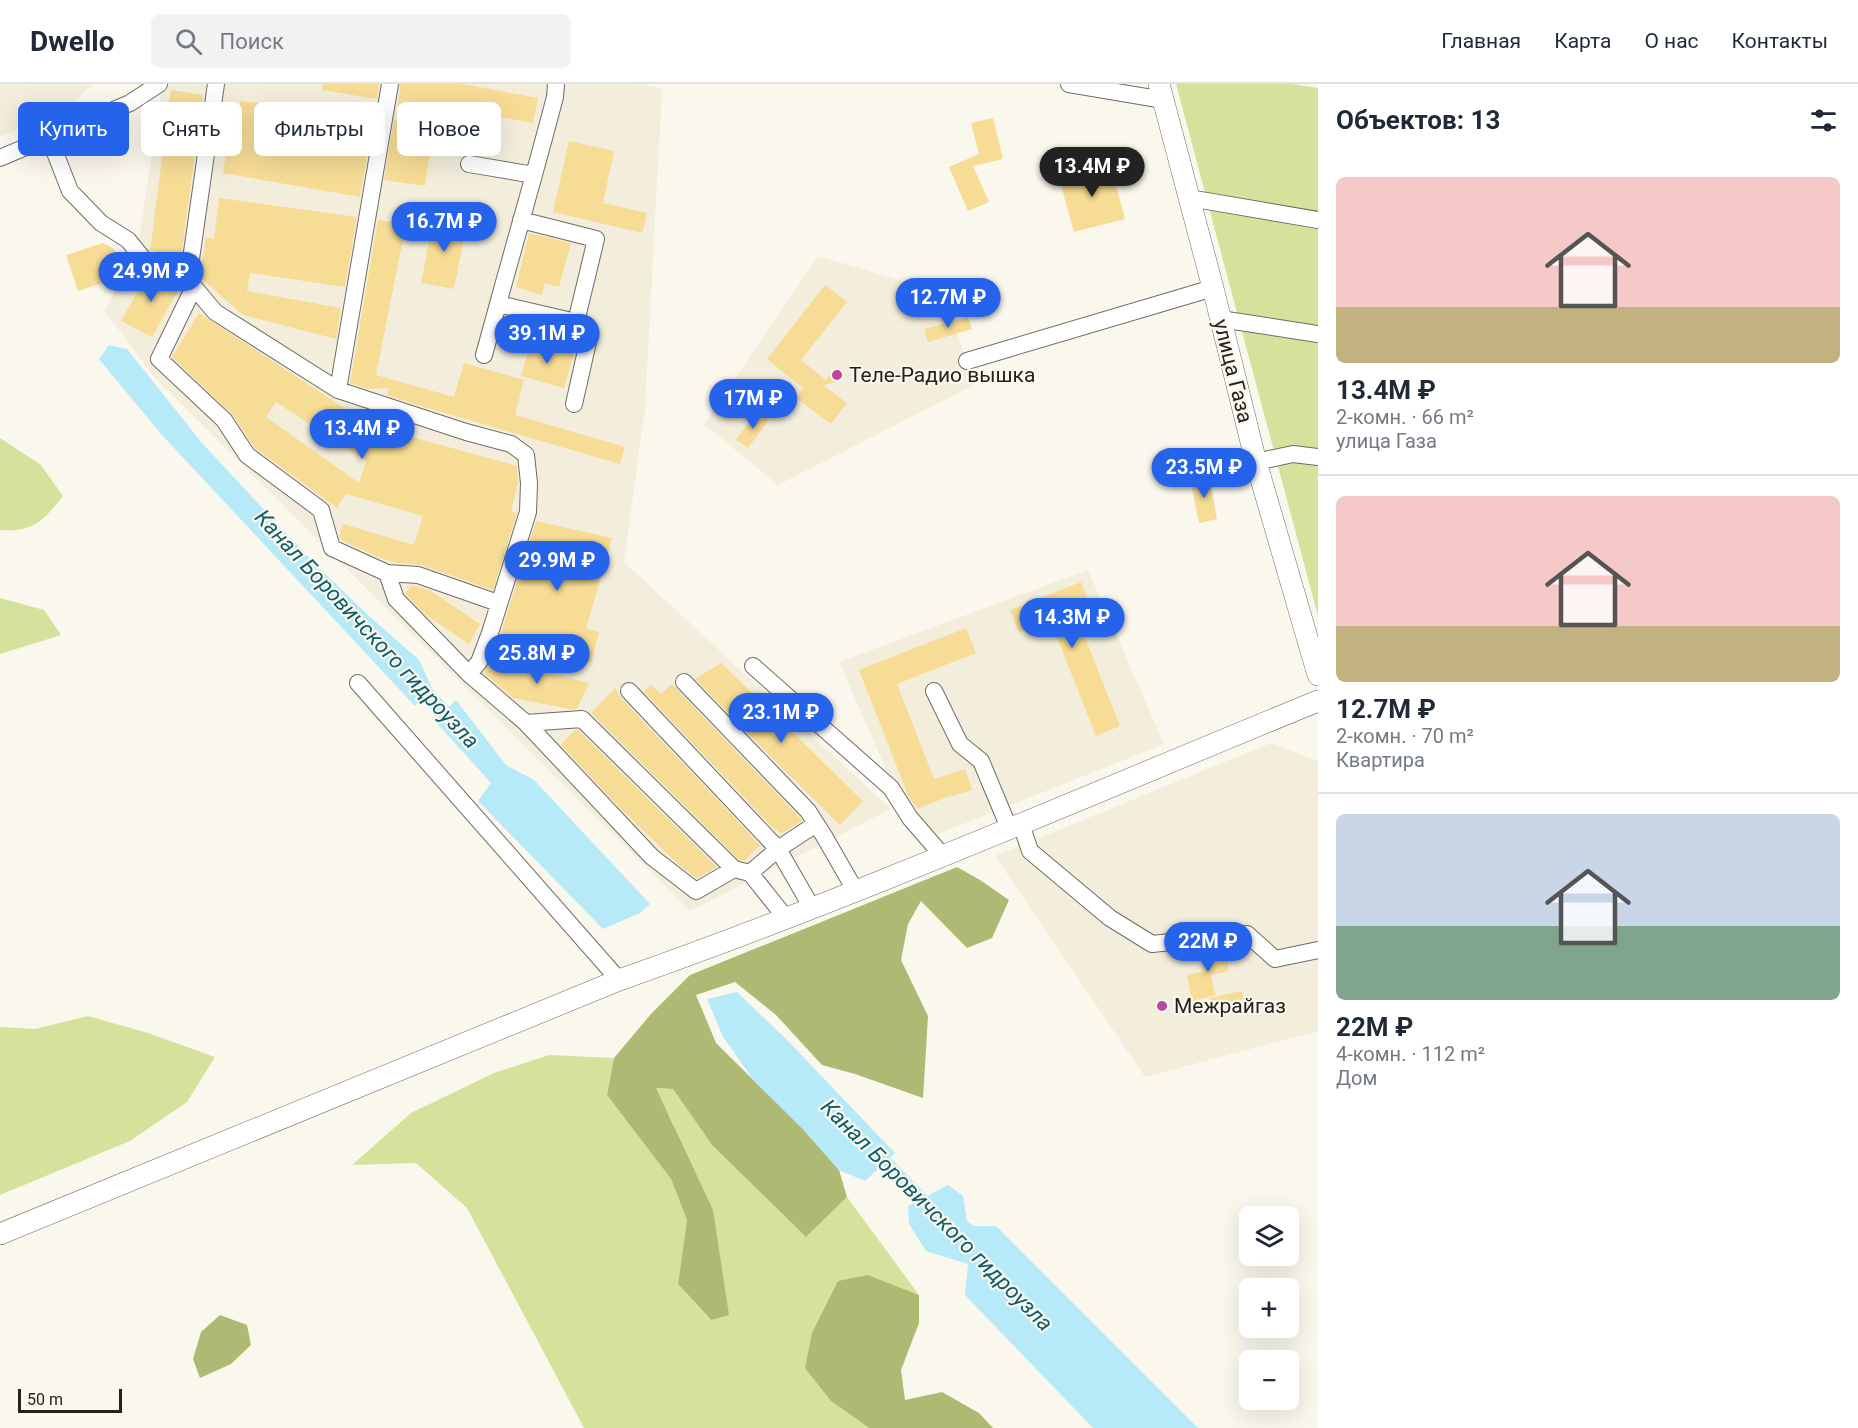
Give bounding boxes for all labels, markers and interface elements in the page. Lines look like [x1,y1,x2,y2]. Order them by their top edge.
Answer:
search box [151,14,571,68]
text: Dwello [30,25,115,58]
icon: search [172,25,205,58]
text: Поиск [220,29,284,54]
text: Главная [1441,29,1521,53]
text: Карта [1554,29,1611,53]
text: О нас [1644,29,1699,53]
text: Контакты [1732,29,1828,53]
chip: Купить [18,102,129,156]
chip: Снять [141,102,242,156]
chip: Фильтры [254,102,385,156]
chip: Новое [397,102,501,156]
icon: filters [1807,104,1840,137]
text: Объектов: 13 [1336,105,1500,135]
pin: 13.4M ₽ [1037,147,1147,198]
text: 13.4M ₽ [1054,154,1130,178]
pin: 16.7M ₽ [389,202,499,253]
text: 16.7M ₽ [406,209,482,233]
icon: home [1534,216,1642,324]
pin: 24.9M ₽ [96,252,206,303]
text: 24.9M ₽ [113,259,189,283]
pin: 12.7M ₽ [893,278,1003,329]
text: 12.7M ₽ [910,285,986,309]
pin: 39.1M ₽ [492,314,602,365]
street label: улица Газа [1209,317,1257,425]
text: 39.1M ₽ [509,321,585,345]
place label: Теле-Радио вышка [849,363,1035,387]
marker: Теле-Радио вышка [830,368,844,382]
text: 13.4M ₽ [1336,375,1436,405]
pin: 17M ₽ [711,379,795,430]
text: 17M ₽ [723,386,783,410]
text: 2-комн. · 66 m² [1336,405,1474,429]
pin: 13.4M ₽ [307,409,417,460]
text: 13.4M ₽ [324,416,400,440]
text: улица Газа [1336,429,1437,453]
pin: 23.5M ₽ [1149,448,1259,499]
text: 23.5M ₽ [1166,455,1242,479]
water label: Канал Боровичского гидроузла [250,505,484,753]
icon: home [1534,535,1642,643]
pin: 29.9M ₽ [502,541,612,592]
text: 29.9M ₽ [519,548,595,572]
pin: 14.3M ₽ [1017,598,1127,649]
text: 14.3M ₽ [1034,605,1110,629]
pin: 25.8M ₽ [482,634,592,685]
text: 25.8M ₽ [499,641,575,665]
pin: 23.1M ₽ [726,693,836,744]
text: 12.7M ₽ [1336,694,1436,724]
text: 23.1M ₽ [743,700,819,724]
text: 2-комн. · 70 m² [1336,724,1474,748]
text: Квартира [1336,748,1425,772]
icon: home [1534,853,1642,961]
pin: 22M ₽ [1166,922,1250,973]
text: 22M ₽ [1178,929,1238,953]
place label: Межрайгаз [1174,994,1286,1018]
marker: Межрайгаз [1155,999,1169,1013]
text: 22M ₽ [1336,1012,1413,1042]
text: 4-комн. · 112 m² [1336,1042,1485,1066]
text: Дом [1336,1066,1377,1090]
water label: Канал Боровичского гидроузла [816,1094,1058,1336]
map controls [1239,1206,1299,1410]
button: layers [1239,1206,1299,1266]
button: + [1239,1278,1299,1338]
button: − [1239,1350,1299,1410]
scale bar [18,1386,122,1414]
text: 50 m [27,1390,63,1409]

